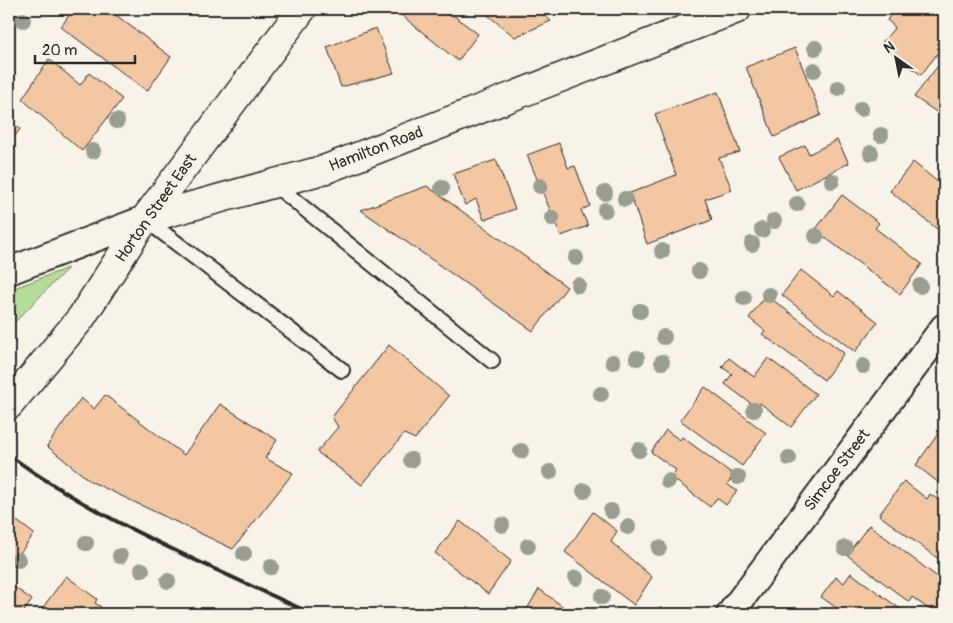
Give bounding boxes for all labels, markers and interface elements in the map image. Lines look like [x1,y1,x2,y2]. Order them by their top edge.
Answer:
scale bar [35,32,135,64]
north arrow [870,32,920,82]
text: N [881,38,898,57]
text: 20 m [42,41,77,60]
street label: Hamilton Road [326,122,426,176]
street label: Horton Street East [111,149,201,266]
street label: Simcoe Street [800,425,875,515]

